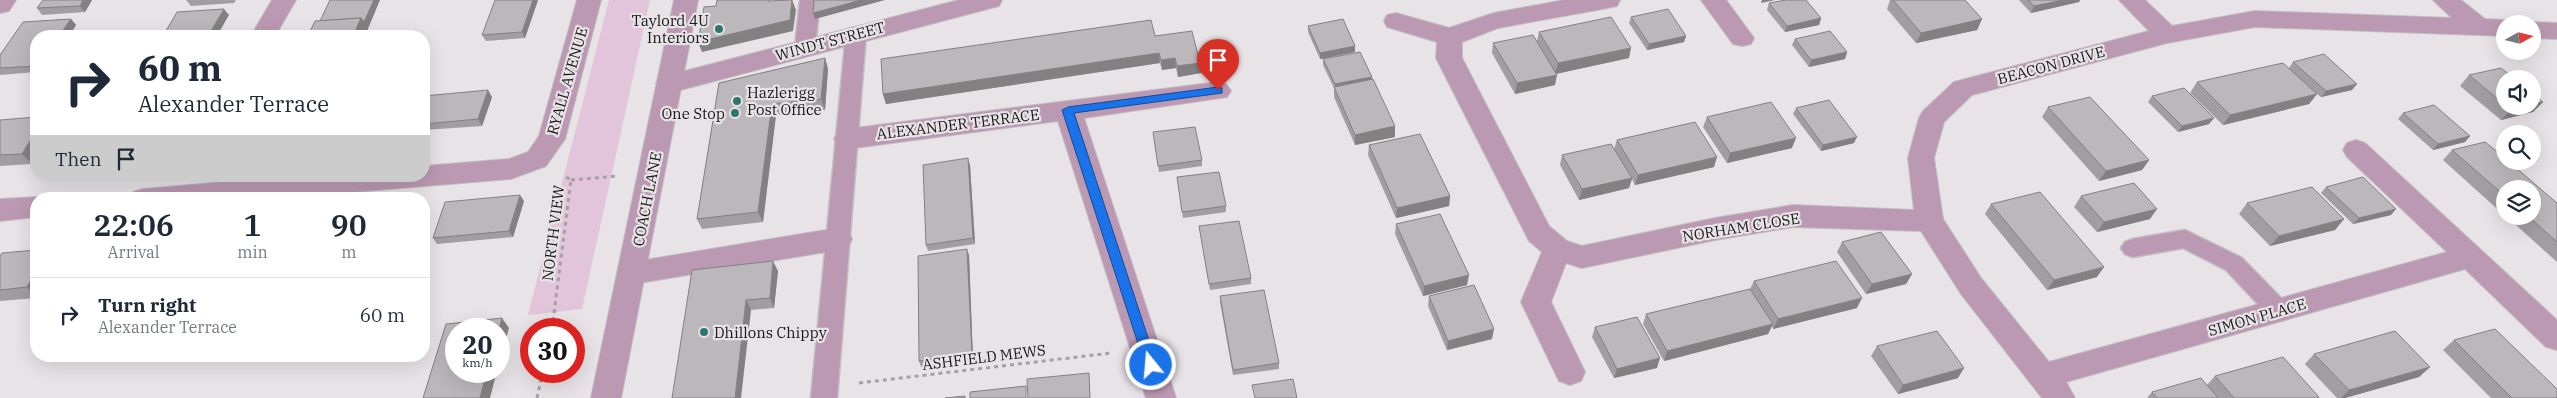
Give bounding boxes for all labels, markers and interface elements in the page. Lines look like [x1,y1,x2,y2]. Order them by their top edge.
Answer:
place label: Taylord 4U Interiors [632,11,709,47]
north arrow [2496,15,2541,60]
map controls [2496,15,2541,225]
street label: WINDT STREET [773,17,887,65]
marker: Taylord 4U Interiors [713,23,725,35]
street label: RYALL AVENUE [543,25,591,137]
pin [1197,39,1239,90]
street label: BEACON DRIVE [1995,42,2107,88]
text: 60 m [138,45,222,91]
icon: arrive [1204,46,1232,74]
icon: right [55,50,120,115]
button: sound [2496,70,2541,115]
place label: Hazlerigg Post Office [747,83,822,119]
text: Alexander Terrace [138,89,329,118]
marker: Hazlerigg Post Office [731,95,743,107]
place label: One Stop [661,104,725,123]
street label: ALEXANDER TERRACE [876,105,1040,143]
marker: One Stop [729,107,741,119]
button: search [2496,125,2541,170]
icon: arrive [112,145,140,173]
text: Then [55,147,102,171]
street label: COACH LANE [629,150,665,248]
button: layers [2496,180,2541,225]
street label: NORTH VIEW [538,183,568,282]
text: 22:06 [93,205,174,244]
text: 1 [243,205,261,244]
text: 90 [331,205,367,244]
street label: NORHAM CLOSE [1681,208,1801,246]
text: Arrival [108,242,160,262]
text: min [237,242,268,262]
text: m [341,242,356,262]
text: Turn right [98,293,196,317]
street label: SIMON PLACE [2206,294,2308,340]
icon: right [55,301,83,329]
text: 60 m [360,303,405,327]
text: Alexander Terrace [98,317,237,337]
speed limit sign: 30 [520,318,585,383]
place label: Dhillons Chippy [714,323,827,342]
marker: Dhillons Chippy [698,326,710,338]
text: 20 [462,328,493,361]
position arrow [1124,338,1176,390]
street label: ASHFIELD MEWS [921,340,1047,374]
text: km/h [462,355,493,370]

